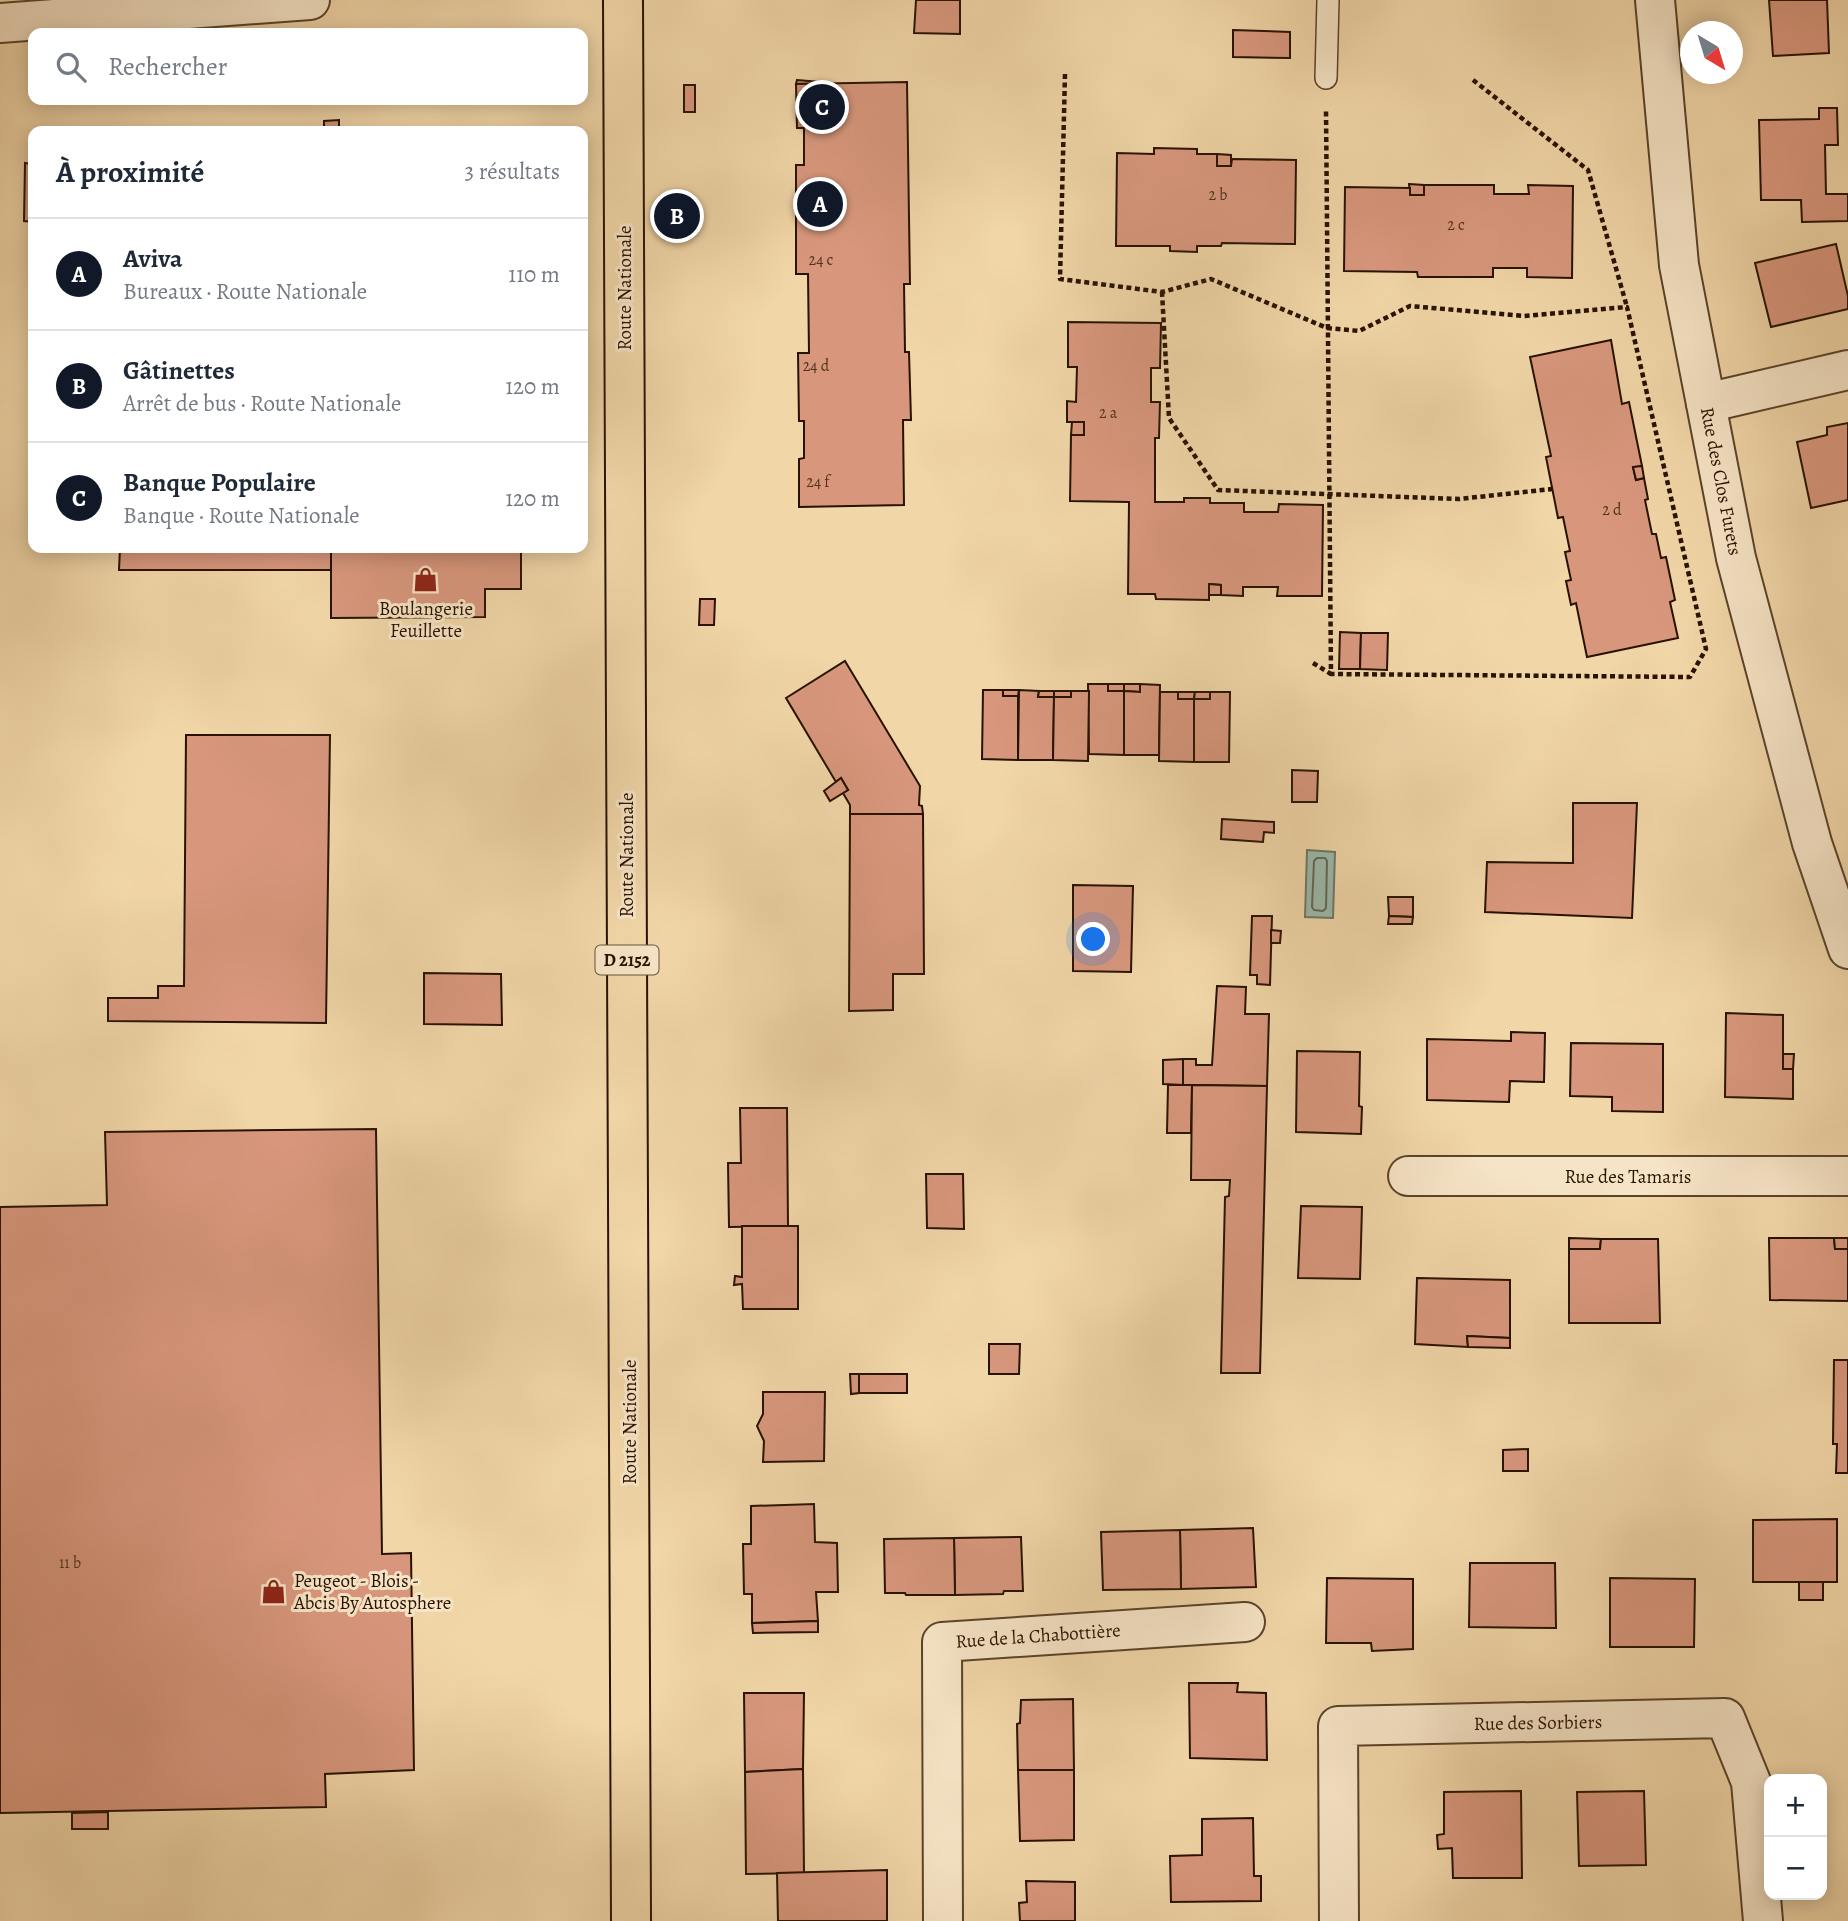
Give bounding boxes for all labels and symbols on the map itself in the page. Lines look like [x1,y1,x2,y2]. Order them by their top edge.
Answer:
north arrow [1680,21,1743,84]
pin: C [799,81,845,133]
pin: A [797,178,843,230]
house number: 2 b [1209,184,1227,206]
pin: B [654,190,700,242]
house number: 2 c [1447,214,1465,236]
street label: Route Nationale [612,226,638,350]
house number: 24 c [809,249,834,271]
house number: 24 d [803,355,830,377]
house number: 2 a [1099,402,1118,424]
street label: Rue des Clos Furets [1694,405,1748,558]
house number: 24 f [806,471,832,493]
house number: 2 d [1602,499,1622,521]
shop icon: Boulangerie Feuillette [412,566,440,594]
place label: Boulangerie Feuillette [379,596,473,644]
street label: Route Nationale [614,793,640,917]
your location [1076,922,1110,956]
road number: D 2152 [596,945,658,974]
street label: Rue des Tamaris [1565,1164,1691,1190]
street label: Route Nationale [617,1360,643,1484]
house number: 11 b [59,1552,81,1574]
place label: Peugeot - Blois - Abcis By Autosphere [293,1568,451,1616]
shop icon: Peugeot - Blois - Abcis By Autosphere [260,1577,288,1605]
street label: Rue de la Chabottière [955,1617,1121,1655]
street label: Rue des Sorbiers [1474,1709,1603,1737]

